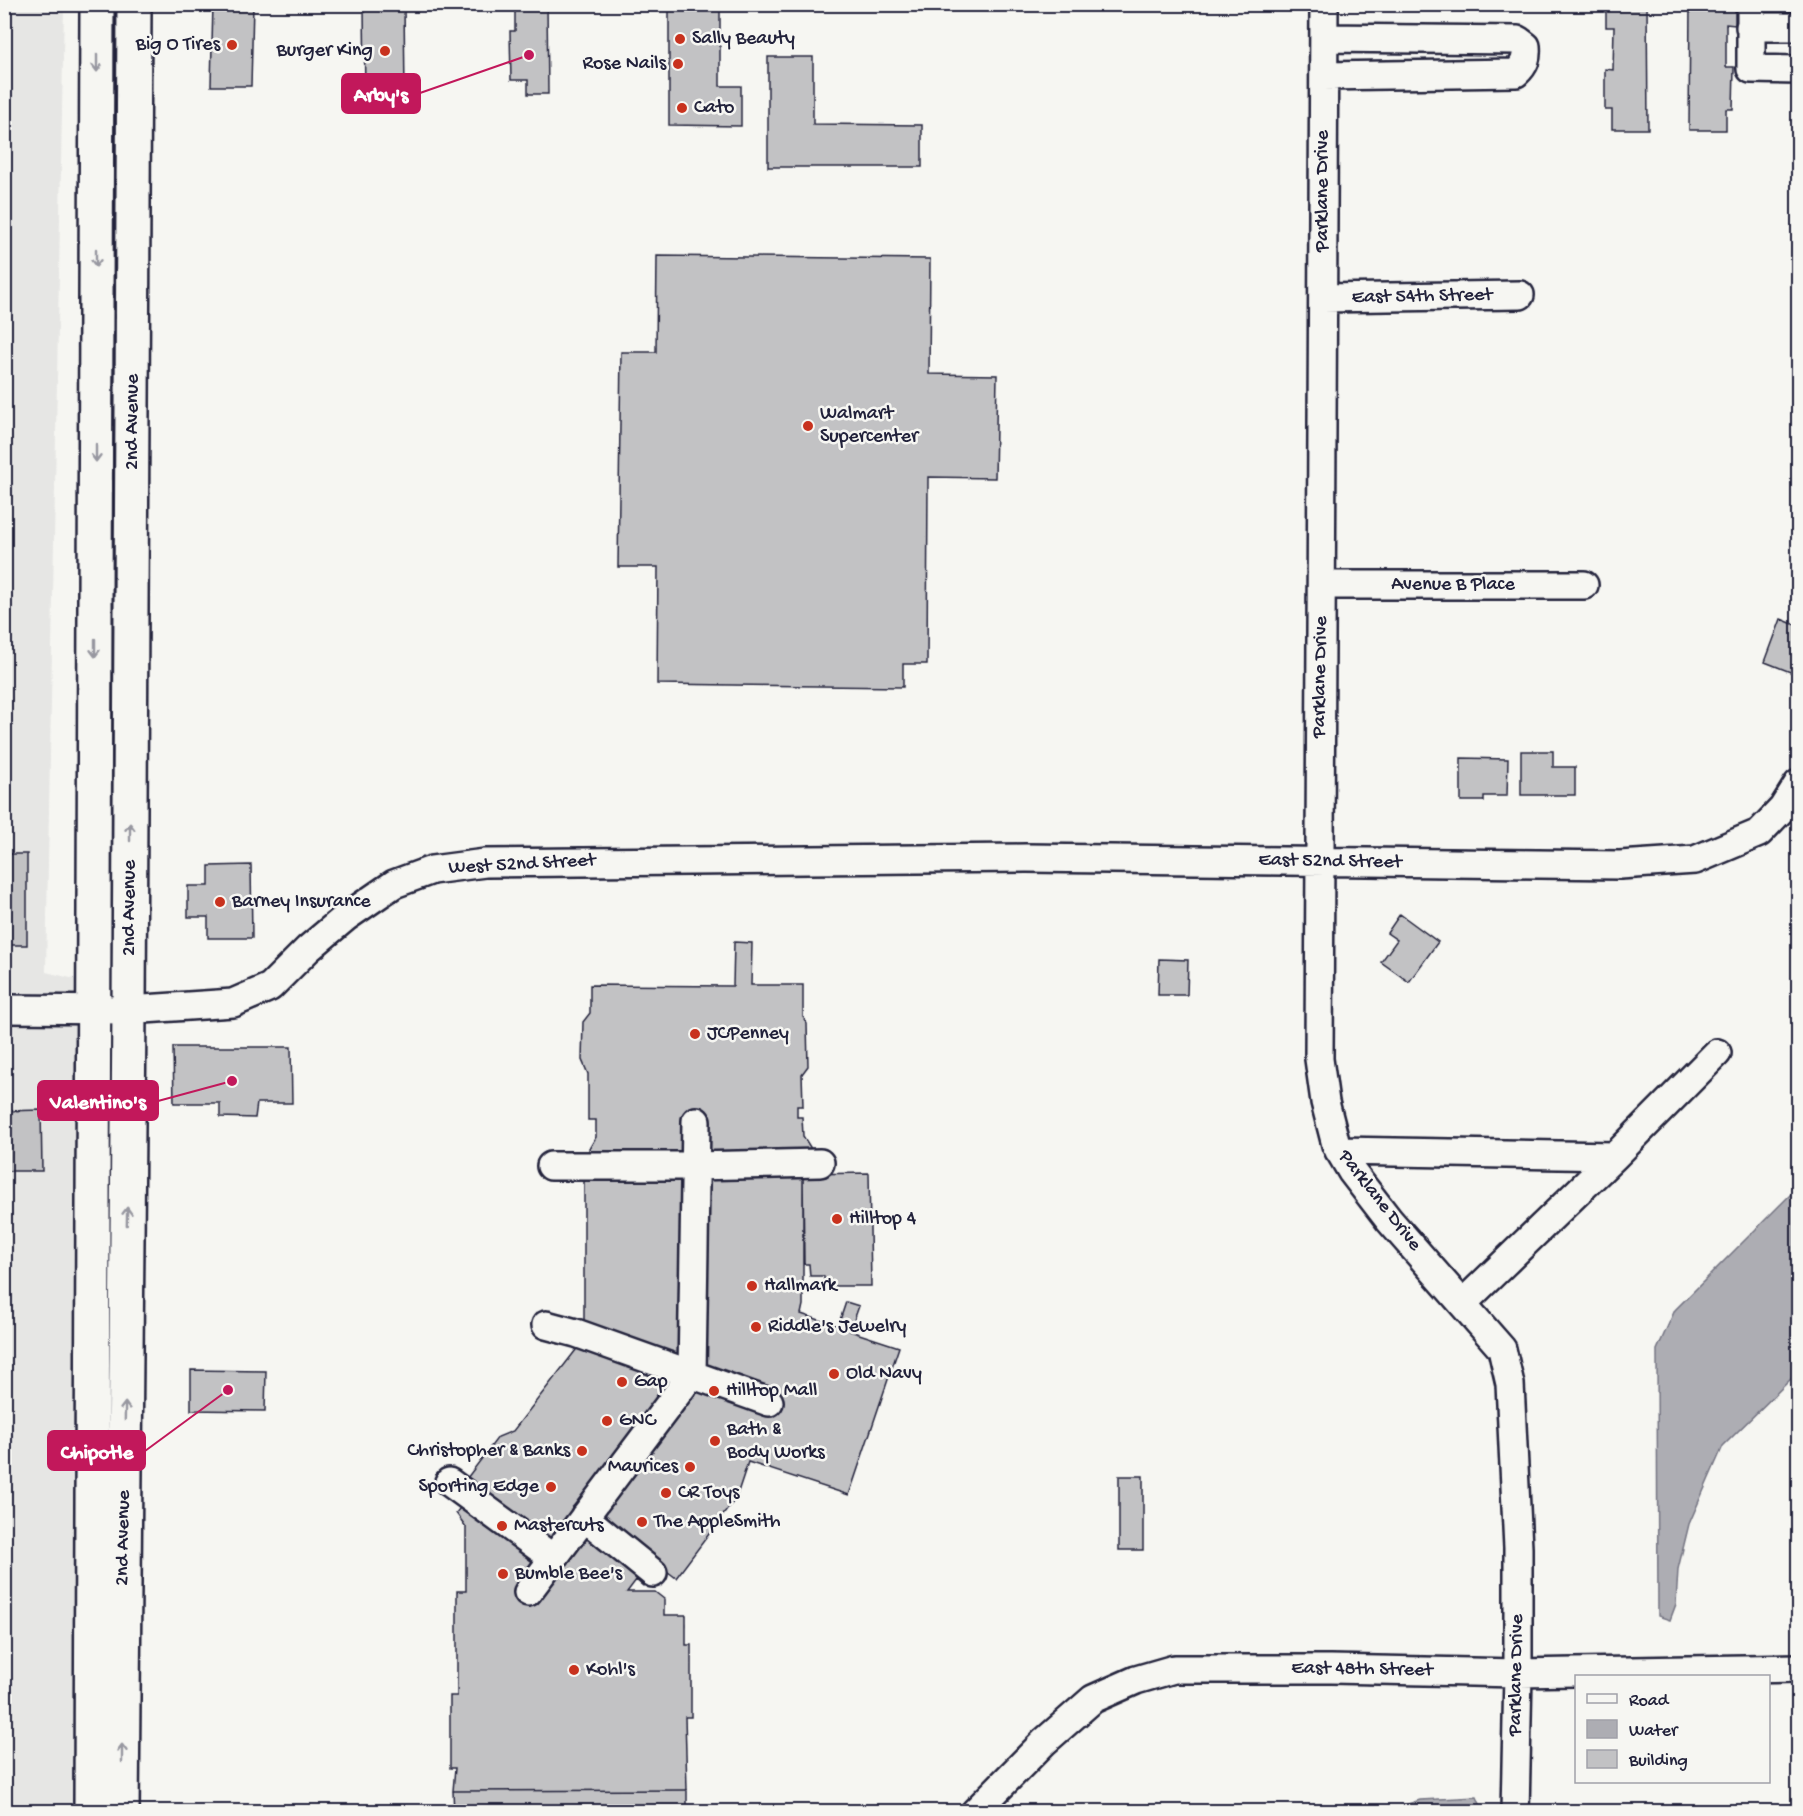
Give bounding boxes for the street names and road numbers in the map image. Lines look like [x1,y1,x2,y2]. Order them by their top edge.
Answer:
street label: Parklane Drive [1312,129,1335,253]
street label: East 54th Street [1351,284,1494,310]
street label: 2nd Avenue [122,373,145,470]
street label: Avenue B Place [1391,574,1515,597]
street label: Parklane Drive [1308,615,1334,739]
street label: East 52nd Street [1258,849,1404,875]
street label: West 52nd Street [448,850,598,880]
street label: 2nd Avenue [119,859,142,956]
street label: Parklane Drive [1332,1145,1426,1257]
street label: 2nd Avenue [112,1489,136,1586]
street label: Parklane Drive [1504,1613,1530,1737]
street label: East 48th Street [1291,1657,1435,1683]

